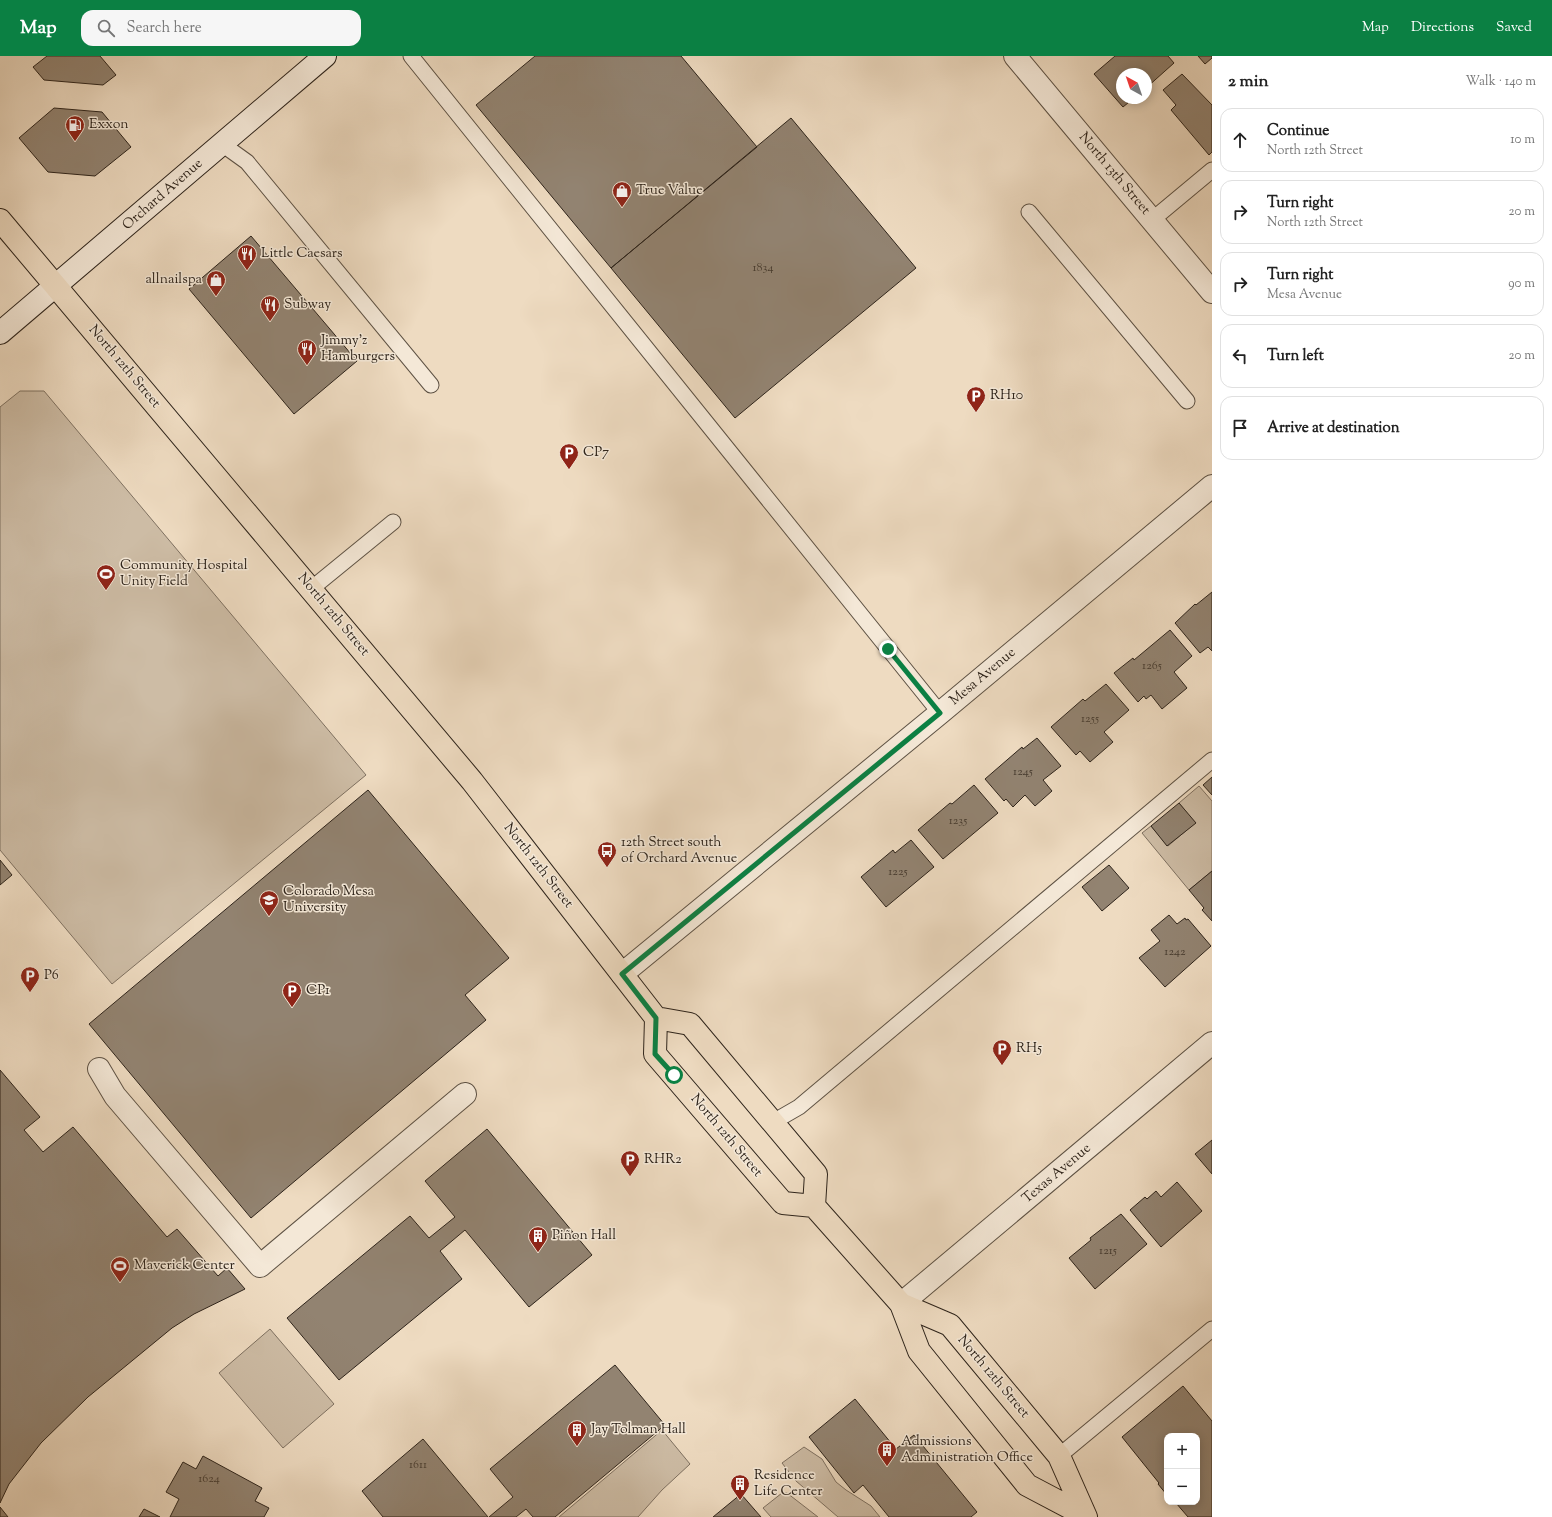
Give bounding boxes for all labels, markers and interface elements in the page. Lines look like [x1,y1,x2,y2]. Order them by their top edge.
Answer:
search box [81,10,361,46]
text: Map [20,15,57,42]
icon: search [95,17,117,39]
text: Search here [127,18,202,39]
text: Map [1362,18,1389,38]
text: Directions [1411,18,1474,38]
text: Saved [1496,18,1532,38]
north arrow [1116,68,1152,104]
text: 2 min [1228,70,1269,94]
text: Walk · 140 m [1465,73,1536,91]
fuel station icon: Exxon [64,114,86,142]
place label: Exxon [89,115,129,135]
text: Continue [1267,121,1329,142]
street label: North 13th Street [1073,128,1155,220]
icon: ahead [1229,129,1251,151]
text: 10 m [1510,131,1535,149]
text: North 12th Street [1267,142,1363,160]
street label: Orchard Avenue [118,154,208,236]
shop icon: True Value [611,180,633,208]
place label: True Value [636,181,703,201]
text: Turn right [1267,193,1333,214]
icon: right [1229,201,1251,223]
text: 20 m [1509,203,1535,221]
text: North 12th Street [1267,214,1363,232]
restaurant icon: Little Caesars [236,243,258,271]
place label: Little Caesars [261,244,343,264]
house number: 1834 [753,259,773,277]
text: Turn right [1267,265,1333,286]
shop icon: allnailspa [205,269,227,297]
place label: allnailspa [145,270,203,290]
icon: right [1229,273,1251,295]
text: 90 m [1508,275,1535,293]
text: Mesa Avenue [1267,286,1342,304]
restaurant icon: Subway [259,294,281,322]
place label: Subway [284,295,331,315]
street label: North 12th Street [83,321,165,413]
place label: Jimmy'z Hamburgers [320,331,395,367]
restaurant icon: Jimmy'z Hamburgers [296,338,318,366]
icon: left [1229,345,1251,367]
text: Turn left [1267,346,1324,367]
text: 20 m [1509,347,1535,365]
parking icon: RH10 [965,385,987,413]
place label: RH10 [990,386,1023,406]
icon: arrive [1229,417,1251,439]
text: Arrive at destination [1267,418,1400,439]
parking icon: CP7 [558,442,580,470]
place label: CP7 [583,443,609,463]
place label: Community Hospital Unity Field [120,556,248,592]
sports icon: Community Hospital Unity Field [95,563,117,591]
street label: North 12th Street [292,569,374,661]
route end [879,640,897,658]
street label: Mesa Avenue [946,643,1020,711]
house number: 1265 [1142,657,1162,675]
house number: 1255 [1081,710,1099,728]
house number: 1245 [1013,763,1033,781]
house number: 1235 [949,812,967,830]
street label: North 12th Street [498,819,578,913]
place label: 12th Street south of Orchard Avenue [621,833,737,869]
bus stop icon: 12th Street south of Orchard Avenue [596,840,618,868]
house number: 1225 [888,863,908,881]
place label: Colorado Mesa University [283,882,375,918]
school or university icon: Colorado Mesa University [258,889,280,917]
house number: 1242 [1164,943,1186,961]
parking icon: P6 [19,965,41,993]
place label: P6 [44,966,59,986]
parking icon: CP1 [281,980,303,1008]
place label: CP1 [306,981,330,1001]
parking icon: RH5 [991,1038,1013,1066]
place label: RH5 [1016,1039,1042,1059]
route start [665,1066,683,1084]
street label: North 12th Street [685,1090,767,1182]
street label: Texas Avenue [1018,1139,1096,1209]
parking icon: RHR2 [619,1149,641,1177]
place label: RHR2 [644,1150,682,1170]
building icon: Piñon Hall [527,1225,549,1253]
place label: Piñon Hall [552,1226,616,1246]
house number: 1215 [1099,1242,1117,1260]
sports icon: Maverick Center [109,1255,131,1283]
place label: Maverick Center [134,1256,235,1276]
street label: North 12th Street [952,1331,1034,1423]
building icon: Jay Tolman Hall [566,1419,588,1447]
place label: Jay Tolman Hall [590,1420,686,1440]
place label: Admissions Administration Office [901,1432,1033,1468]
map controls [1164,1433,1200,1505]
button: + [1164,1433,1200,1469]
building icon: Admissions Administration Office [876,1439,898,1467]
house number: 1611 [409,1456,427,1474]
place label: Residence Life Center [754,1466,823,1502]
button: − [1164,1469,1200,1505]
house number: 1624 [198,1470,220,1488]
building icon: Residence Life Center [729,1473,751,1501]

